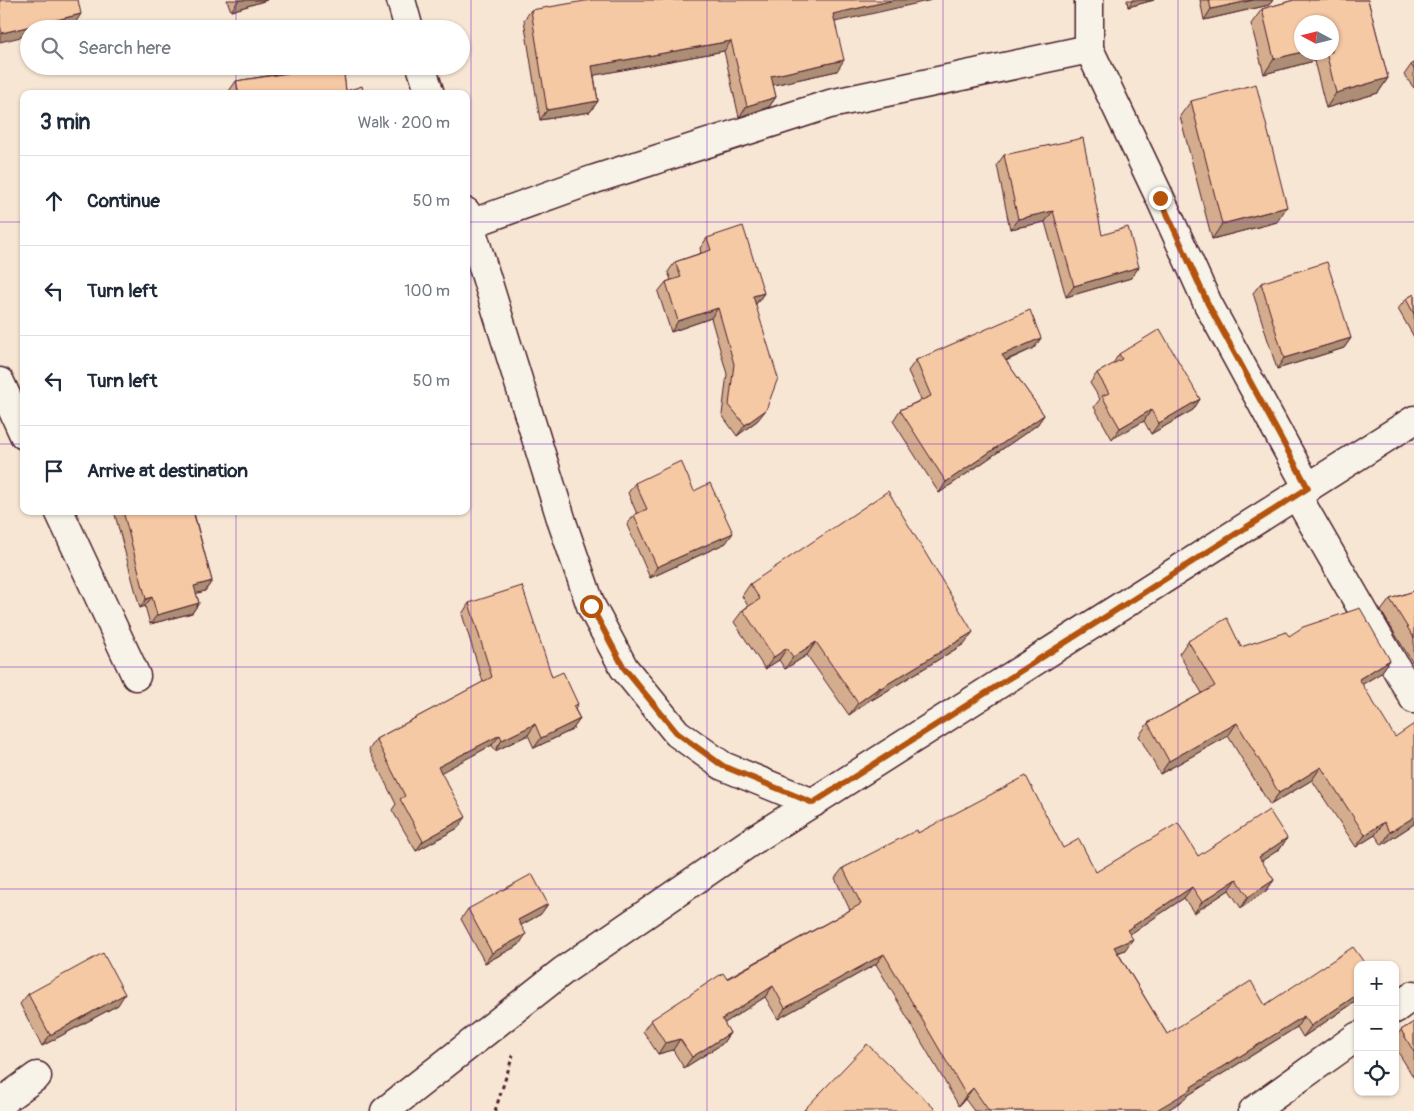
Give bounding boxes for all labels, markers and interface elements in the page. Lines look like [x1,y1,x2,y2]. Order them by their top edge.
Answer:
north arrow [1294,15,1339,60]
search box [20,20,470,75]
icon: search [38,34,66,62]
text: Search here [78,36,171,60]
text: 3 min [40,109,90,136]
text: Walk · 200 m [358,113,450,133]
icon: ahead [40,187,68,215]
route end [1149,187,1172,210]
text: Continue [87,189,160,213]
text: 50 m [413,191,450,211]
icon: left [40,277,68,305]
text: Turn left [87,279,157,303]
text: 100 m [404,281,450,301]
icon: left [40,367,68,395]
text: Turn left [87,369,157,393]
text: 50 m [413,371,450,391]
icon: arrive [40,457,68,485]
text: Arrive at destination [87,459,248,483]
route start [580,595,603,618]
map controls [1354,961,1399,1096]
button: + [1354,961,1399,1006]
button: − [1354,1006,1399,1051]
button: locate [1354,1051,1399,1096]

